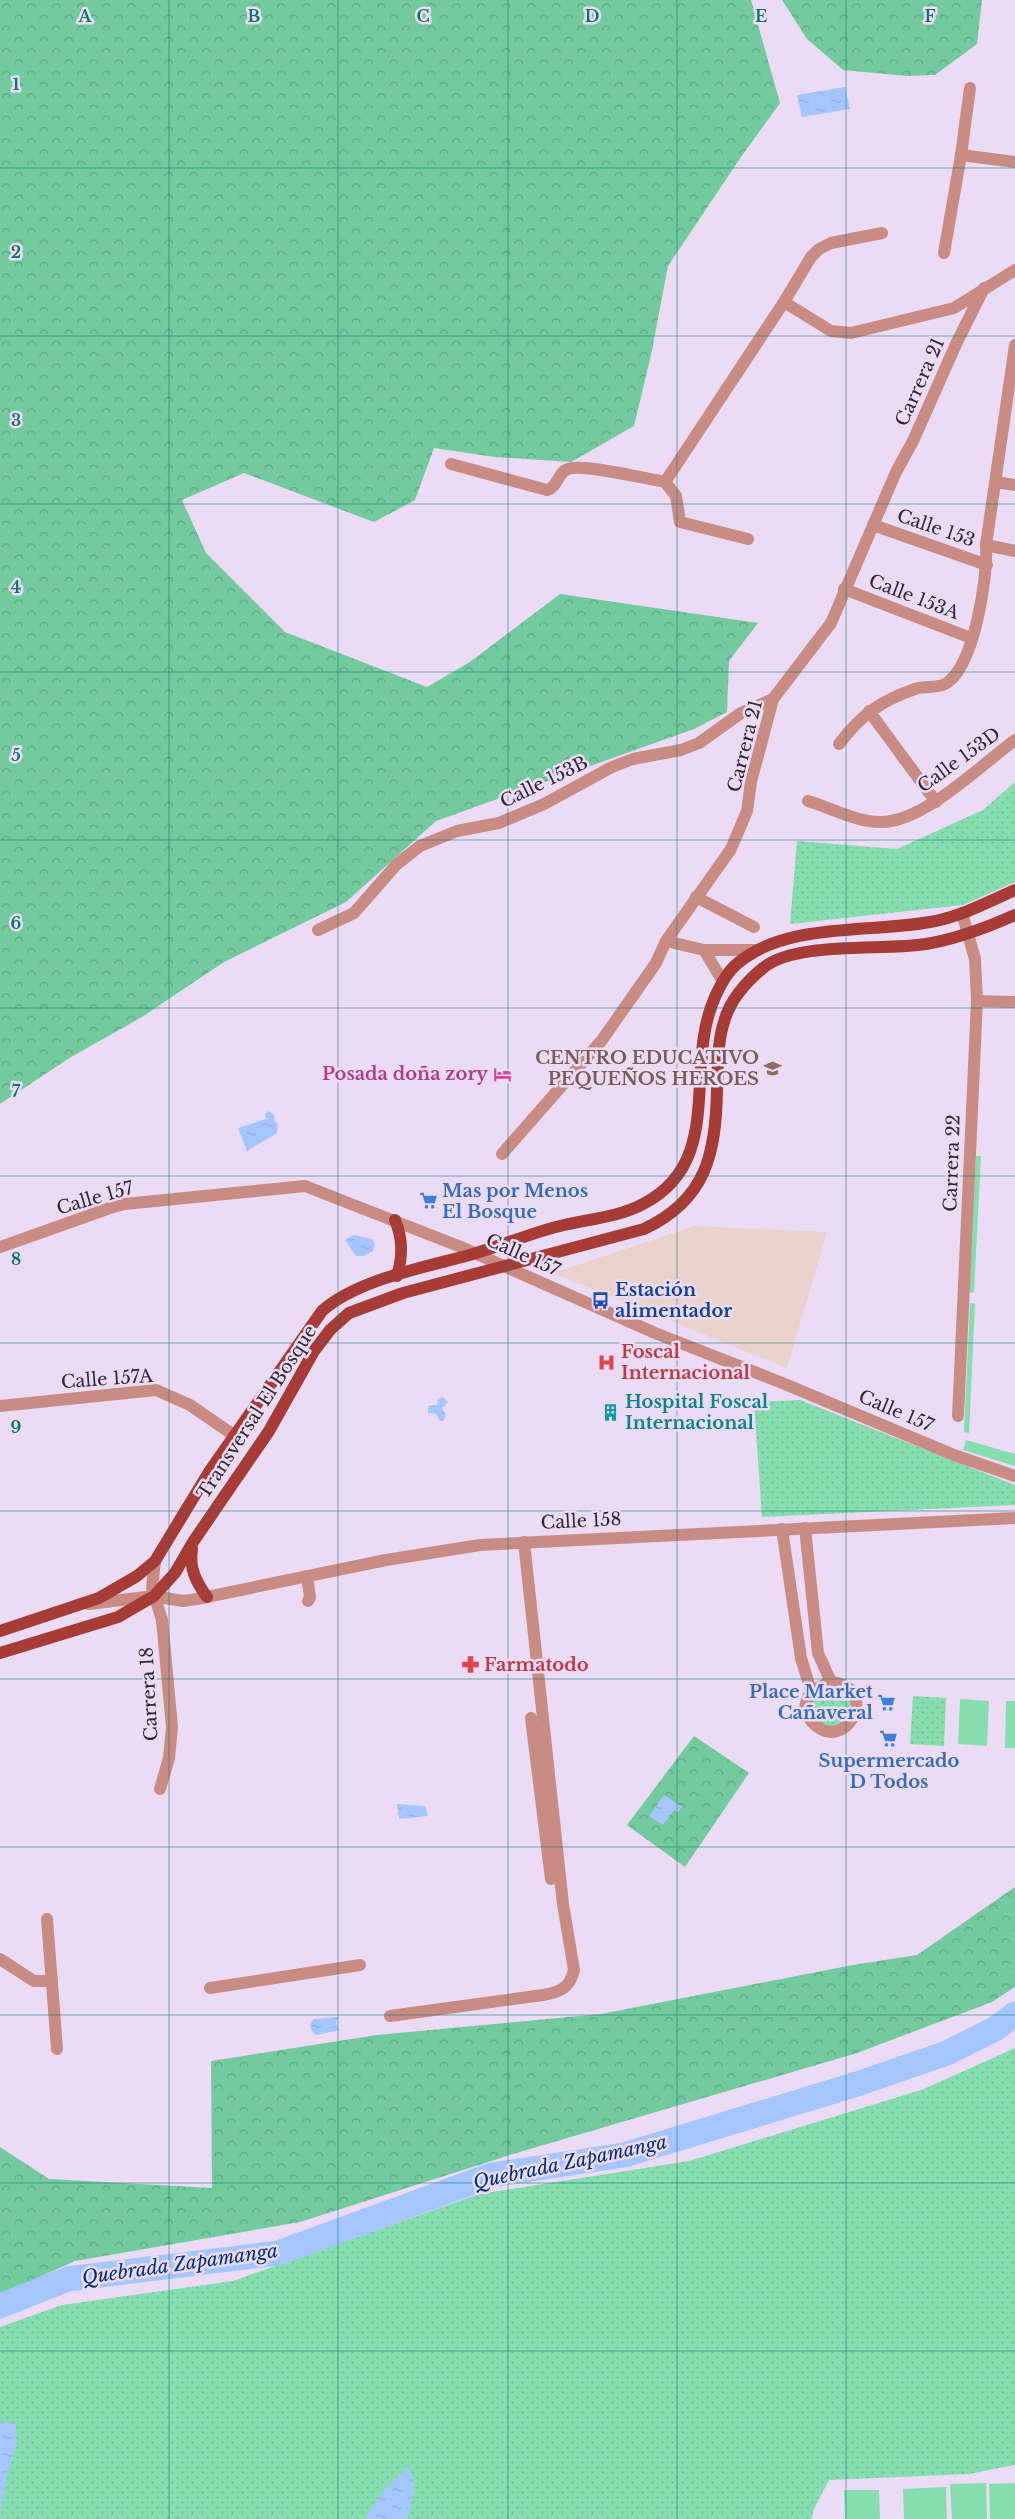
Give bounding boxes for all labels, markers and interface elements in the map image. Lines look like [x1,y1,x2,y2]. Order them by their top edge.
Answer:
text: A [78,6,93,26]
text: B [248,6,261,26]
text: C [416,6,430,26]
text: D [585,6,599,26]
text: E [755,6,767,26]
text: F [924,6,936,26]
text: 1 [13,74,20,94]
text: 2 [11,242,21,262]
street label: Carrera 21 [891,334,949,430]
text: 3 [11,410,21,430]
street label: Calle 153 [894,504,978,552]
street label: Calle 153A [866,570,963,625]
text: 4 [11,577,21,597]
street label: Carrera 21 [723,698,767,794]
street label: Calle 153D [913,723,1005,797]
text: 5 [11,745,21,765]
street label: Calle 153B [497,751,591,813]
text: 6 [11,913,22,933]
place label: CENTRO EDUCATIVO PEQUEÑOS HEROES [535,1047,759,1090]
school or university icon: CENTRO EDUCATIVO PEQUEÑOS HEROES [763,1058,783,1078]
place label: Posada doña zory [322,1063,488,1085]
hotel icon: Posada doña zory [492,1064,512,1084]
text: 7 [12,1081,21,1101]
street label: Carrera 22 [939,1114,965,1212]
street label: Calle 157 [54,1176,137,1219]
place label: Mas por Menos El Bosque [442,1180,588,1223]
supermarket icon: Mas por Menos El Bosque [418,1191,438,1211]
street label: Calle 157 [482,1229,564,1281]
text: 8 [11,1249,21,1269]
place label: Estación alimentador [615,1279,732,1322]
bus stop icon: Estación alimentador [591,1290,611,1310]
street label: Transversal El Bosque [193,1321,321,1503]
place label: Foscal Internacional [621,1341,751,1384]
hospital icon: Foscal Internacional [597,1352,617,1372]
street label: Calle 157A [60,1365,155,1393]
street label: Calle 157 [855,1385,937,1437]
place label: Hospital Foscal Internacional [625,1391,769,1434]
building icon: Hospital Foscal Internacional [601,1402,621,1422]
text: 9 [11,1417,22,1437]
street label: Calle 158 [540,1508,622,1534]
street label: Carrera 18 [136,1646,162,1742]
place label: Farmatodo [484,1654,589,1676]
pharmacy icon: Farmatodo [460,1655,480,1675]
place label: Place Market Cañaveral [749,1681,874,1724]
supermarket icon: Place Market Cañaveral [877,1692,897,1712]
supermarket icon: Supermercado D Todos [879,1728,899,1748]
place label: Supermercado D Todos [819,1750,960,1793]
water label: Quebrada Zapamanga [471,2130,669,2194]
water label: Quebrada Zapamanga [81,2239,280,2289]

